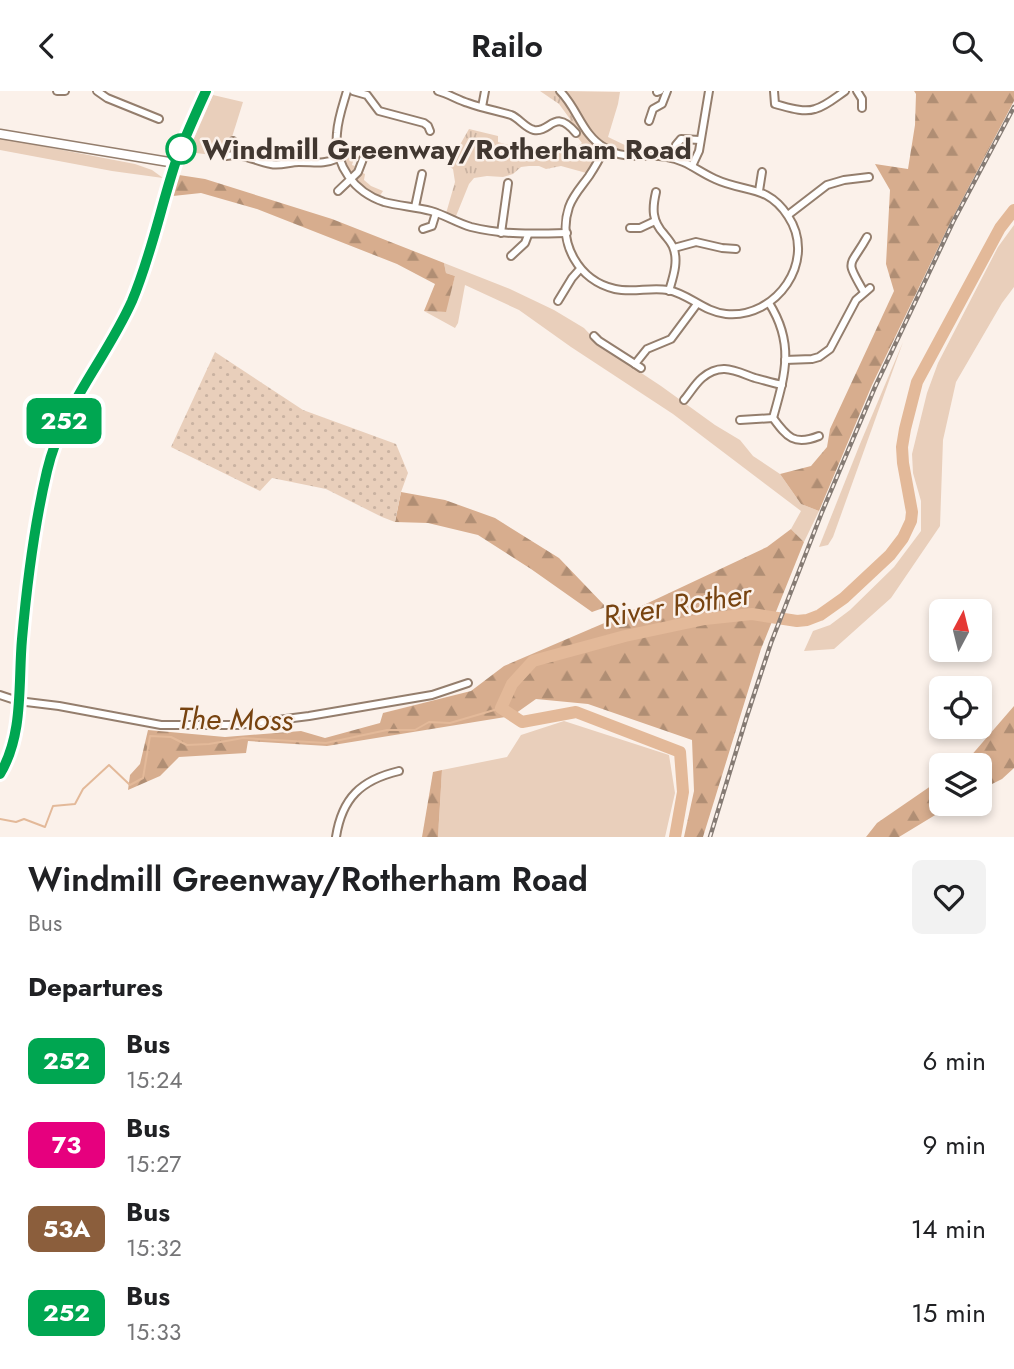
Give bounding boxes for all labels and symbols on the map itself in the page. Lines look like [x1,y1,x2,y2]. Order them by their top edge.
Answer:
place label: Windmill Greenway/Rotherham Road [202,129,692,170]
marker: Windmill Greenway/Rotherham Road [166,134,196,164]
line badge: 252 [24,398,104,444]
water label: River Rother [600,572,756,638]
north arrow [929,599,992,661]
water label: The Moss [177,696,294,742]

